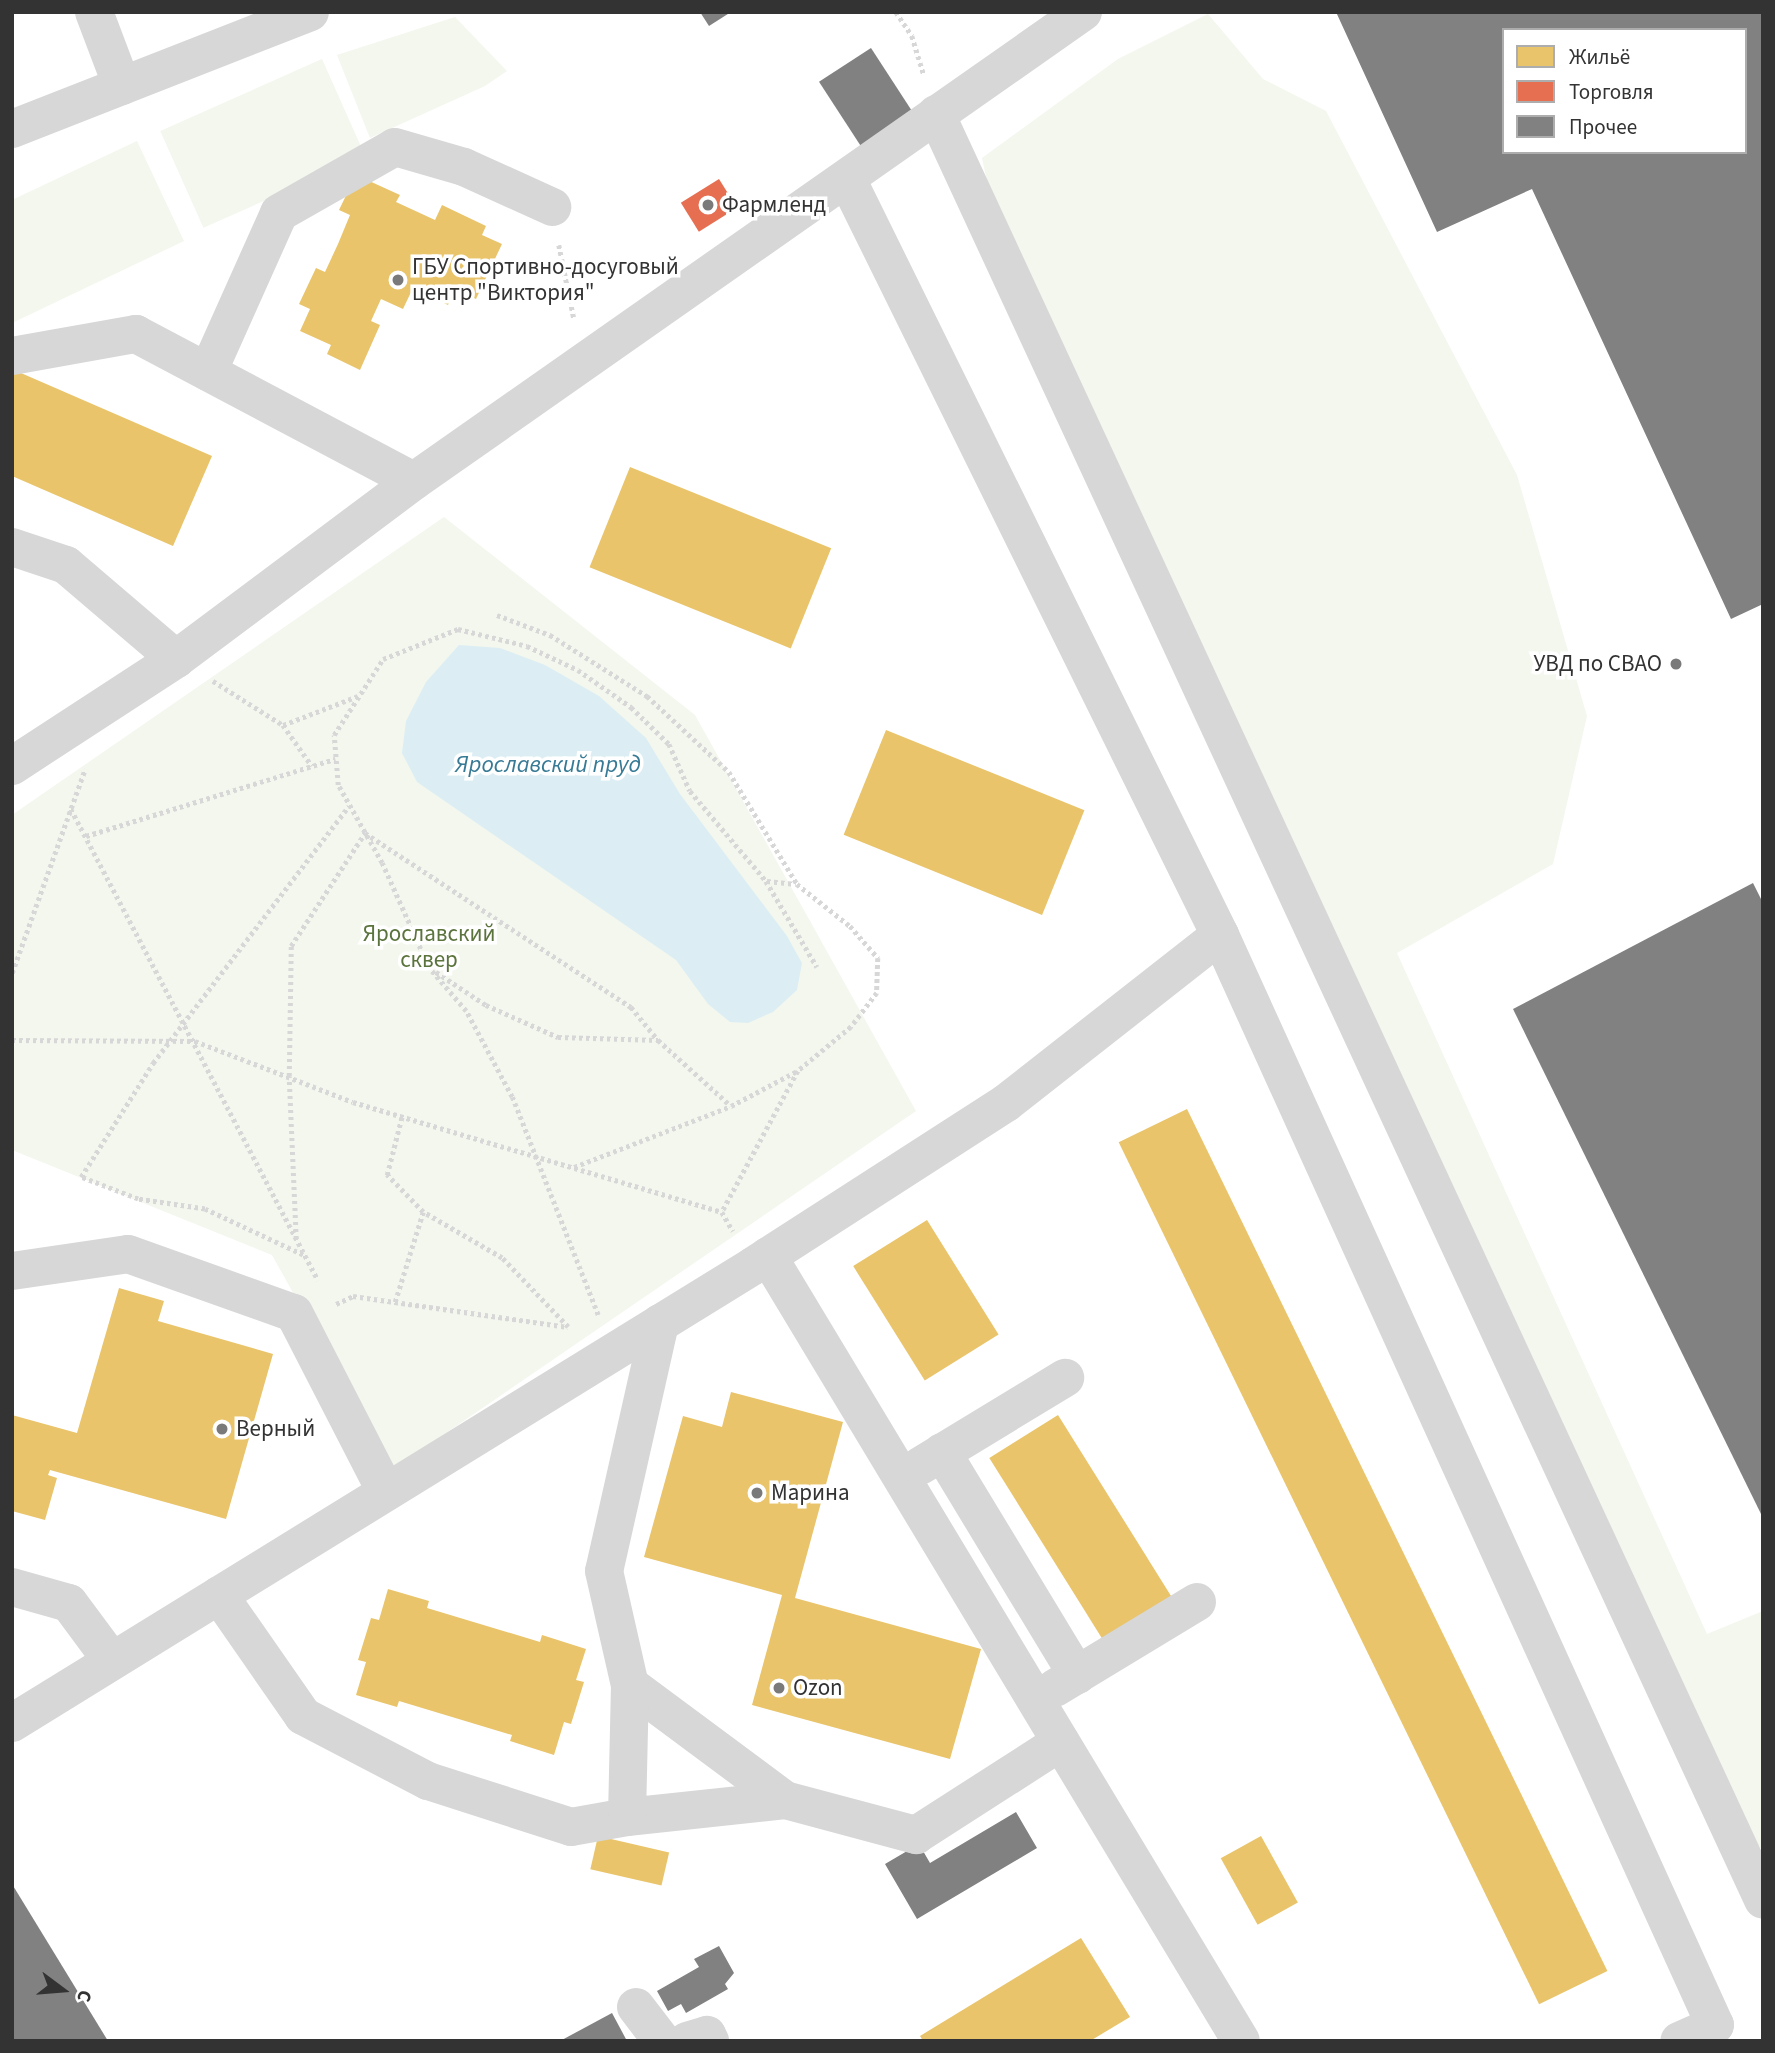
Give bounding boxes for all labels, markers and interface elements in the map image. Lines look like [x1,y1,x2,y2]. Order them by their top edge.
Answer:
legend [1502,28,1747,154]
text: Жильё [1569,42,1630,72]
text: Торговля [1569,77,1654,107]
text: Прочее [1569,112,1637,142]
place label: Фармленд [722,191,826,219]
marker: Фармленд [700,197,716,213]
place label: ГБУ Спортивно-досуговый центр "Виктория" [412,253,679,307]
marker: ГБУ Спортивно-досуговый центр "Виктория" [390,272,406,288]
place label: УВД по СВАО [1533,650,1662,678]
marker: УВД по СВАО [1668,656,1684,672]
water label: Ярославский пруд [455,751,641,779]
park label: Ярославский сквер [363,920,495,974]
place label: Верный [236,1415,315,1443]
marker: Верный [214,1421,230,1437]
place label: Марина [771,1479,850,1507]
marker: Марина [749,1485,765,1501]
place label: Ozon [793,1674,843,1702]
marker: Ozon [771,1680,787,1696]
north arrow [28,1955,98,2025]
text: С [69,1987,98,2005]

